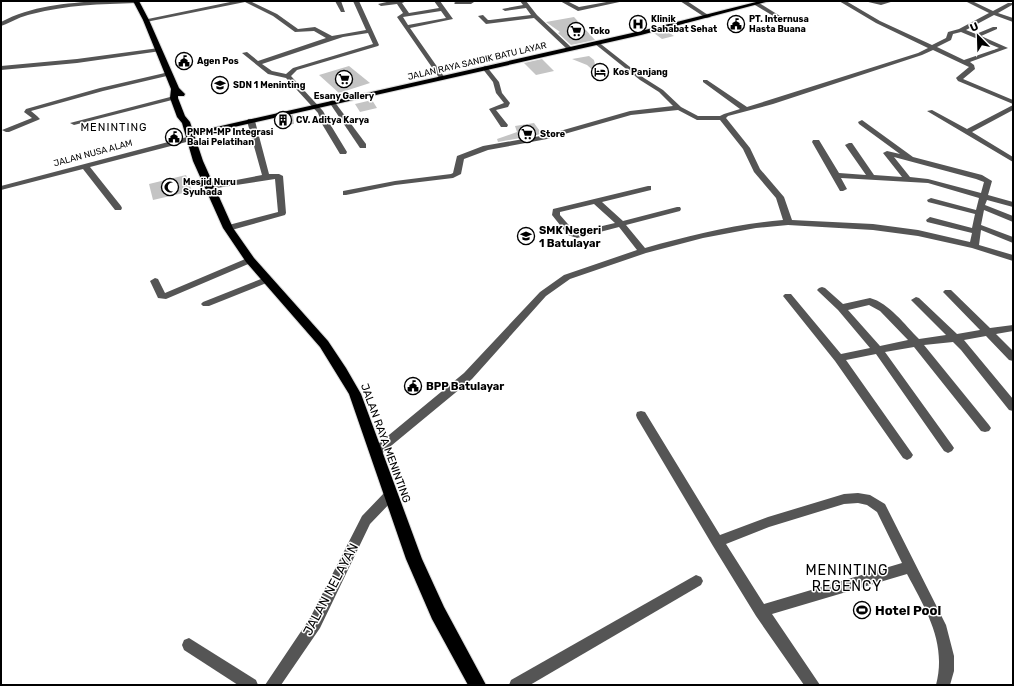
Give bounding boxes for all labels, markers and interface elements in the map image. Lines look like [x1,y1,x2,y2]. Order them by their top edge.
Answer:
hospital icon: Klinik Sahabat Sehat [628,14,648,34]
place label: Klinik Sahabat Sehat [651,14,717,34]
public building icon: PT. Internusa Hasta Buana [726,14,746,34]
place label: PT. Internusa Hasta Buana [749,14,809,34]
north arrow [958,16,998,56]
text: U [968,20,981,35]
supermarket icon: Toko [566,21,586,41]
place label: Toko [589,26,610,36]
street label: JALAN RAYA SANDIK BATU LAYAR [407,40,547,82]
public building icon: Agen Pos [174,51,194,71]
place label: Agen Pos [197,56,239,67]
hotel icon: Kos Panjang [590,62,610,82]
place label: Kos Panjang [613,67,668,78]
supermarket icon: Esany Gallery [334,69,354,89]
school or university icon: SDN 1 Meninting [210,75,230,95]
place label: SDN 1 Meninting [233,80,306,91]
place label: Esany Gallery [314,91,375,101]
building icon: CV. Aditya Karya [273,110,293,130]
place label: CV. Aditya Karya [296,115,369,125]
district label: MENINTING [80,121,148,134]
supermarket icon: Store [517,124,537,144]
public building icon: PNPM-MP Integrasi Balai Pelatihan [164,127,184,147]
place label: PNPM-MP Integrasi Balai Pelatihan [187,127,274,147]
place label: Store [540,129,566,139]
street label: JALAN NUSA ALAM [52,138,134,168]
mosque icon: Mesjid Nuru Syuhada [160,177,180,197]
place label: Mesjid Nuru Syuhada [183,177,236,197]
place label: SMK Negeri 1 Batulayar [539,224,601,250]
school or university icon: SMK Negeri 1 Batulayar [516,226,536,246]
public building icon: BPP Batulayar [403,376,423,396]
place label: BPP Batulayar [426,380,504,393]
street label: JALAN RAYA MENINTING [358,382,413,505]
street label: JALAN NELAYAN [300,541,361,638]
district label: MENINTING REGENCY [805,562,889,595]
sports icon: Hotel Pool [852,600,872,620]
place label: Hotel Pool [875,603,941,618]

